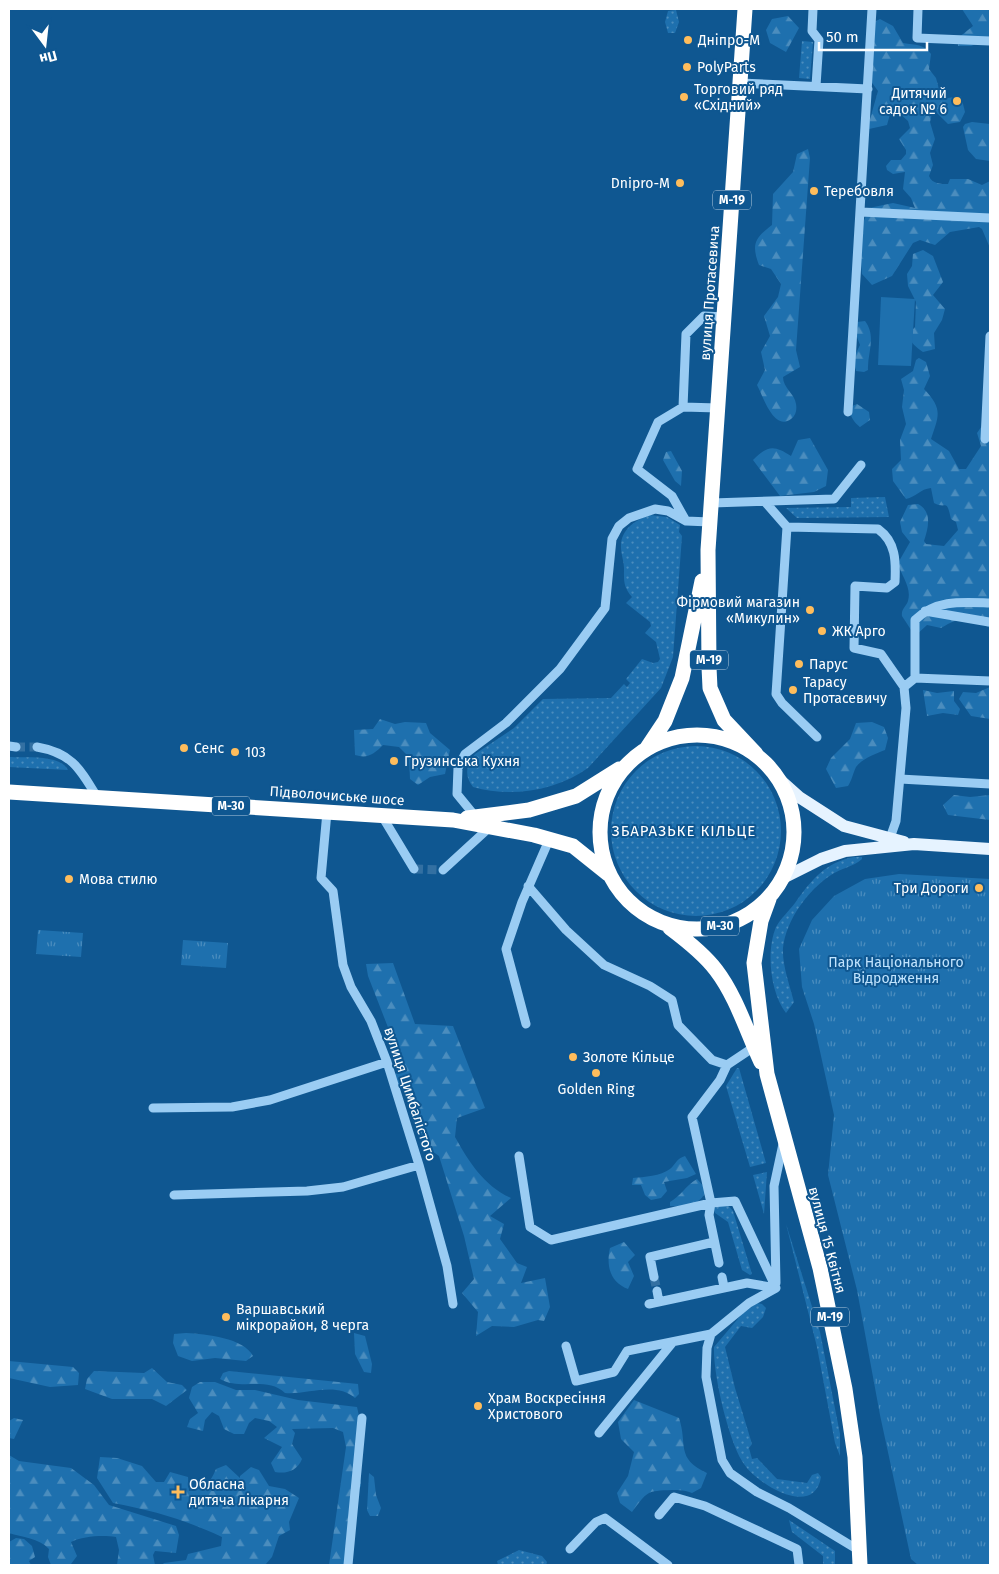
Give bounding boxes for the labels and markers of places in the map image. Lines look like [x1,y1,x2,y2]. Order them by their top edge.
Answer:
place label: Дніпро-М [697,32,760,49]
marker: Дніпро-М [682,34,694,46]
place label: PolyParts [697,59,756,76]
marker: PolyParts [681,61,693,73]
place label: Торговий ряд «Східний» [694,81,783,114]
place label: Дитячий садок № 6 [879,85,947,118]
marker: Торговий ряд «Східний» [678,91,690,103]
marker: Дитячий садок № 6 [951,95,963,107]
place label: Dnipro-M [611,175,670,192]
marker: Dnipro-M [674,177,686,189]
place label: Теребовля [824,183,894,200]
marker: Теребовля [808,185,820,197]
place label: Фірмовий магазин «Микулин» [677,594,800,627]
marker: Фірмовий магазин «Микулин» [804,604,816,616]
place label: ЖК Арго [832,623,886,640]
marker: ЖК Арго [816,625,828,637]
place label: Парус [809,656,848,673]
marker: Парус [793,658,805,670]
place label: Тарасу Протасевичу [803,674,887,707]
marker: Тарасу Протасевичу [787,684,799,696]
place label: Сенс [194,740,224,757]
marker: Сенс [178,742,190,754]
place label: 103 [245,744,266,761]
marker: 103 [229,746,241,758]
place label: Грузинська Кухня [404,753,520,770]
marker: Грузинська Кухня [388,755,400,767]
place label: Мова стилю [79,871,158,888]
marker: Мова стилю [63,873,75,885]
place label: Три Дороги [894,880,969,897]
marker: Три Дороги [973,882,985,894]
place label: Золоте Кільце [583,1049,675,1066]
marker: Золоте Кільце [567,1051,579,1063]
marker: Golden Ring [590,1067,602,1079]
place label: Golden Ring [558,1081,635,1098]
place label: Варшавський мікрорайон, 8 черга [236,1301,369,1334]
marker: Варшавський мікрорайон, 8 черга [220,1311,232,1323]
place label: Храм Воскресіння Христового [488,1390,606,1423]
marker: Храм Воскресіння Христового [472,1400,484,1412]
place label: Обласна дитяча лікарня [189,1476,289,1509]
marker: Обласна дитяча лікарня [171,1485,185,1499]

